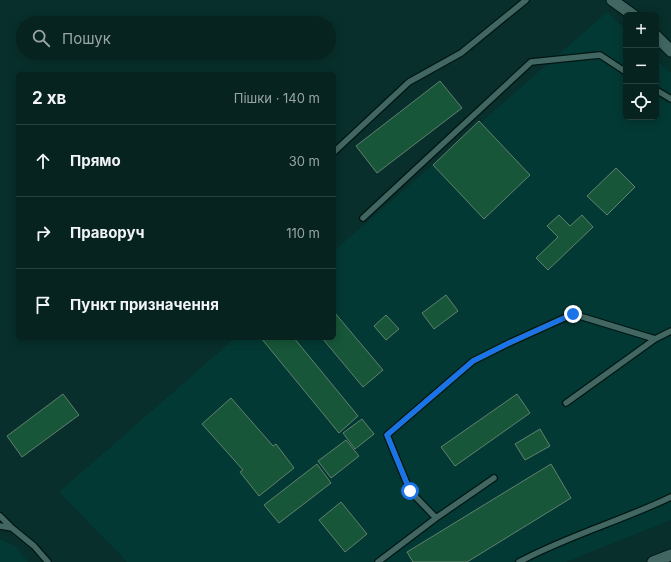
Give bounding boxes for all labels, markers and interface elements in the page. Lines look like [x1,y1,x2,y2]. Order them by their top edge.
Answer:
map controls [623,12,659,120]
button: + [623,12,659,48]
search box [16,16,336,60]
icon: search [30,27,52,49]
text: Пошук [62,29,111,48]
button: − [623,48,659,84]
button: locate [623,84,659,120]
text: 2 хв [32,88,66,108]
text: Пішки · 140 m [234,90,320,106]
icon: ahead [32,150,54,172]
text: Прямо [70,151,121,170]
text: 30 m [289,153,320,169]
icon: right [32,222,54,244]
text: Праворуч [70,223,144,242]
text: 110 m [286,225,320,241]
icon: arrive [32,294,54,316]
text: Пункт призначення [70,295,219,314]
route end [564,305,582,323]
route start [401,482,419,500]

